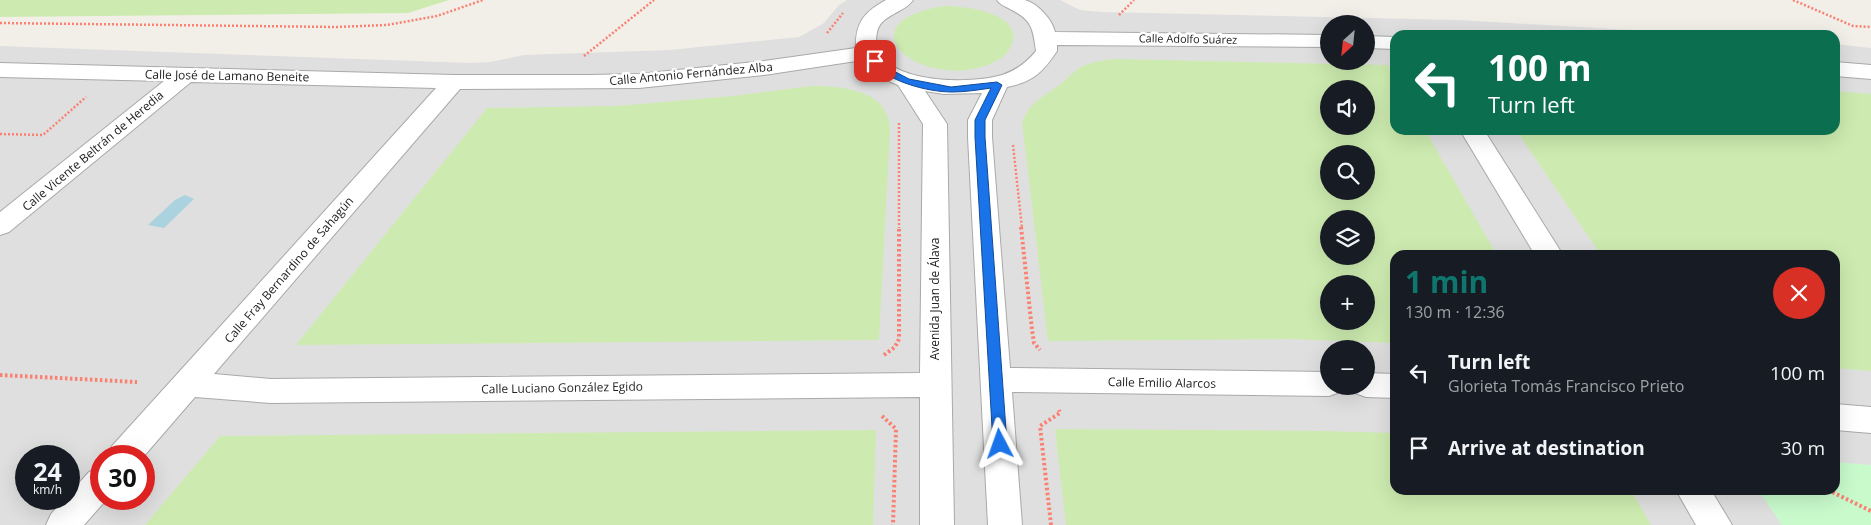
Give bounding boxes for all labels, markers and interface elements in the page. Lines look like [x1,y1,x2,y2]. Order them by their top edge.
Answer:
north arrow [1320,15,1375,70]
map controls [1320,15,1375,395]
street label: Calle Adolfo Suárez [1139,30,1237,47]
pin [854,40,896,82]
text: 100 m [1488,44,1592,91]
icon: arrive [861,47,889,75]
icon: left [1405,50,1470,115]
street label: Calle Antonio Fernández Alba [609,58,773,89]
street label: Calle José de Lamano Beneite [145,66,310,85]
button: sound [1320,80,1375,135]
street label: Calle Vicente Beltrán de Heredia [18,86,167,215]
text: Turn left [1488,89,1575,119]
button: search [1320,145,1375,200]
street label: Calle Fray Bernardino de Sahagún [220,193,357,347]
button: layers [1320,210,1375,265]
street label: Avenida Juan de Álava [926,238,943,360]
text: 1 min [1405,261,1488,302]
button: close [1773,267,1825,319]
button: + [1320,275,1375,330]
text: 130 m · 12:36 [1405,301,1505,323]
button: − [1320,340,1375,395]
text: Turn left [1448,349,1530,375]
icon: left [1405,359,1433,387]
text: 100 m [1770,360,1825,386]
street label: Calle Emilio Alarcos [1108,373,1217,392]
text: Glorieta Tomás Francisco Prieto [1448,375,1684,397]
street label: Calle Luciano González Egido [481,378,643,397]
position arrow [973,417,1025,469]
icon: arrive [1405,434,1433,462]
text: Arrive at destination [1448,435,1645,461]
text: 30 m [1781,435,1825,461]
speed limit sign: 30 [90,445,155,510]
text: 24 [33,454,62,488]
text: km/h [33,481,62,498]

